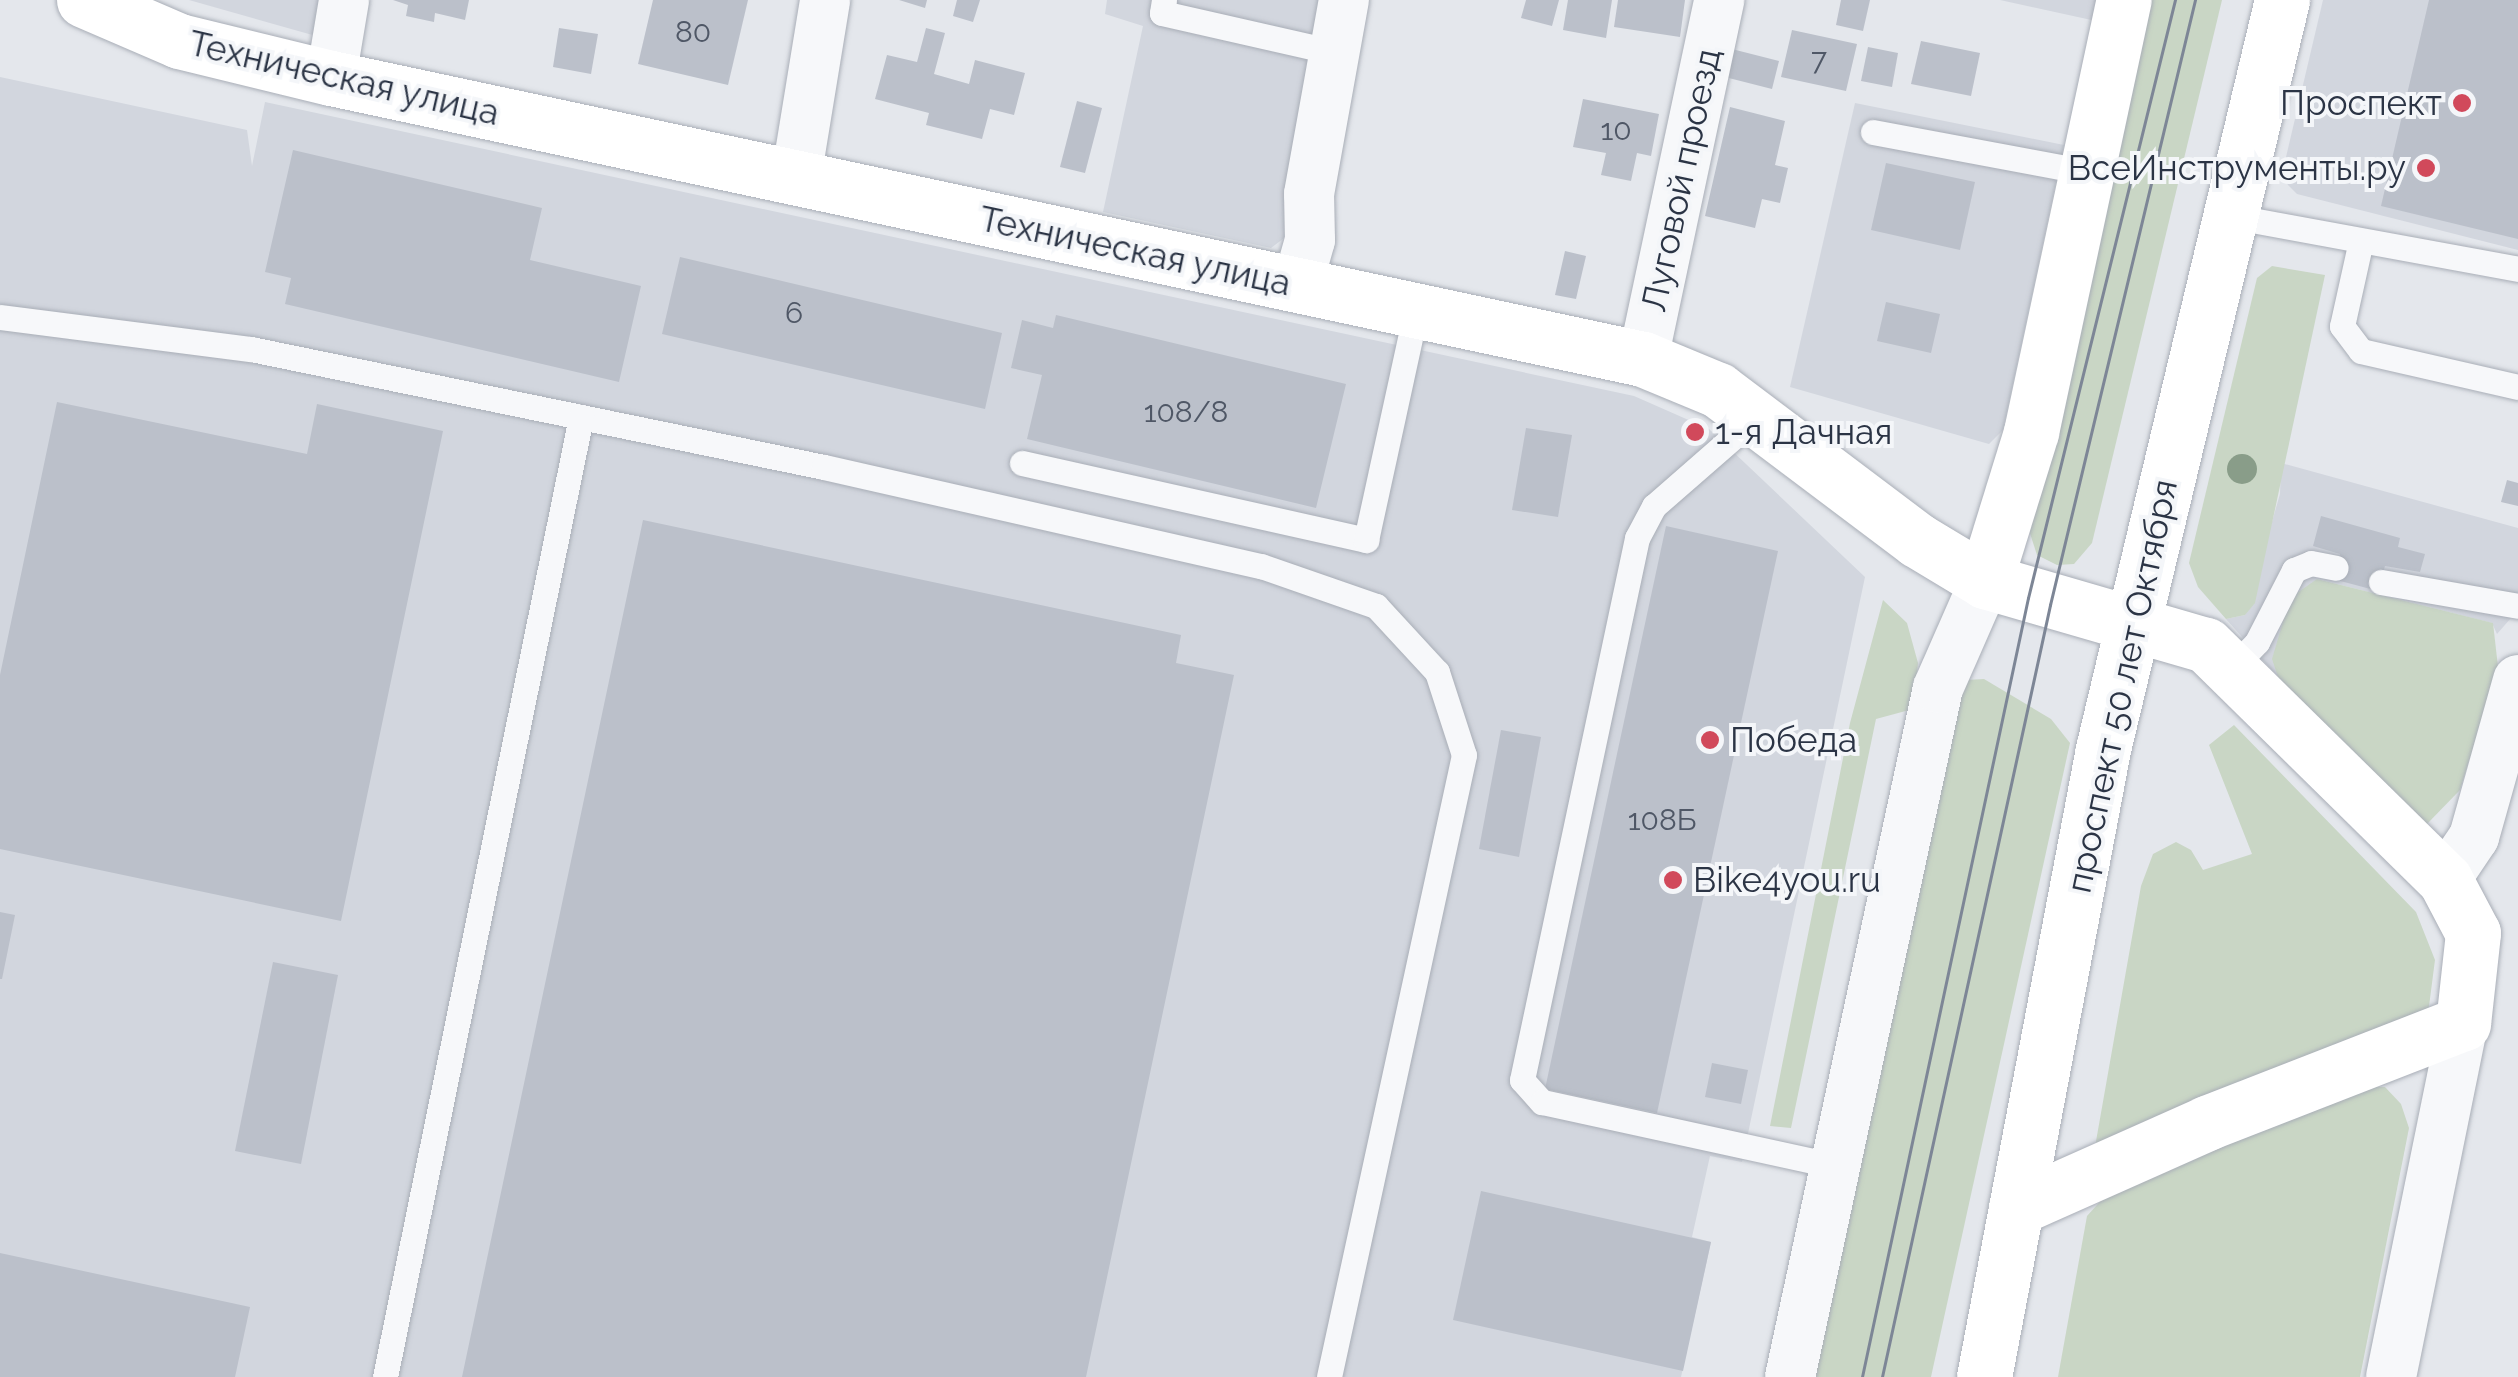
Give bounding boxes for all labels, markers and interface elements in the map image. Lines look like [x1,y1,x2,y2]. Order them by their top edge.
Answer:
house number: 80 [675,14,711,50]
street label: Техническая улица [184,22,504,134]
house number: 7 [1811,42,1827,78]
street label: Луговой проезд [1633,45,1729,315]
place label: Проспект [2280,82,2442,124]
marker: Проспект [2451,92,2473,114]
house number: 10 [1600,112,1632,148]
place label: ВсеИнструменты.ру [2068,147,2406,189]
marker: ВсеИнструменты.ру [2415,157,2437,179]
street label: Техническая улица [975,197,1295,305]
house number: 6 [785,295,803,331]
house number: 108/8 [1144,394,1228,430]
place label: 1-я Дачная [1715,411,1892,453]
marker: 1-я Дачная [1684,421,1706,443]
street label: проспект 50 лет Октября [2058,476,2186,896]
place label: Победа [1730,719,1857,761]
marker: Победа [1699,729,1721,751]
house number: 108Б [1628,802,1696,838]
place label: Bike4you.ru [1693,859,1881,901]
marker: Bike4you.ru [1662,869,1684,891]

